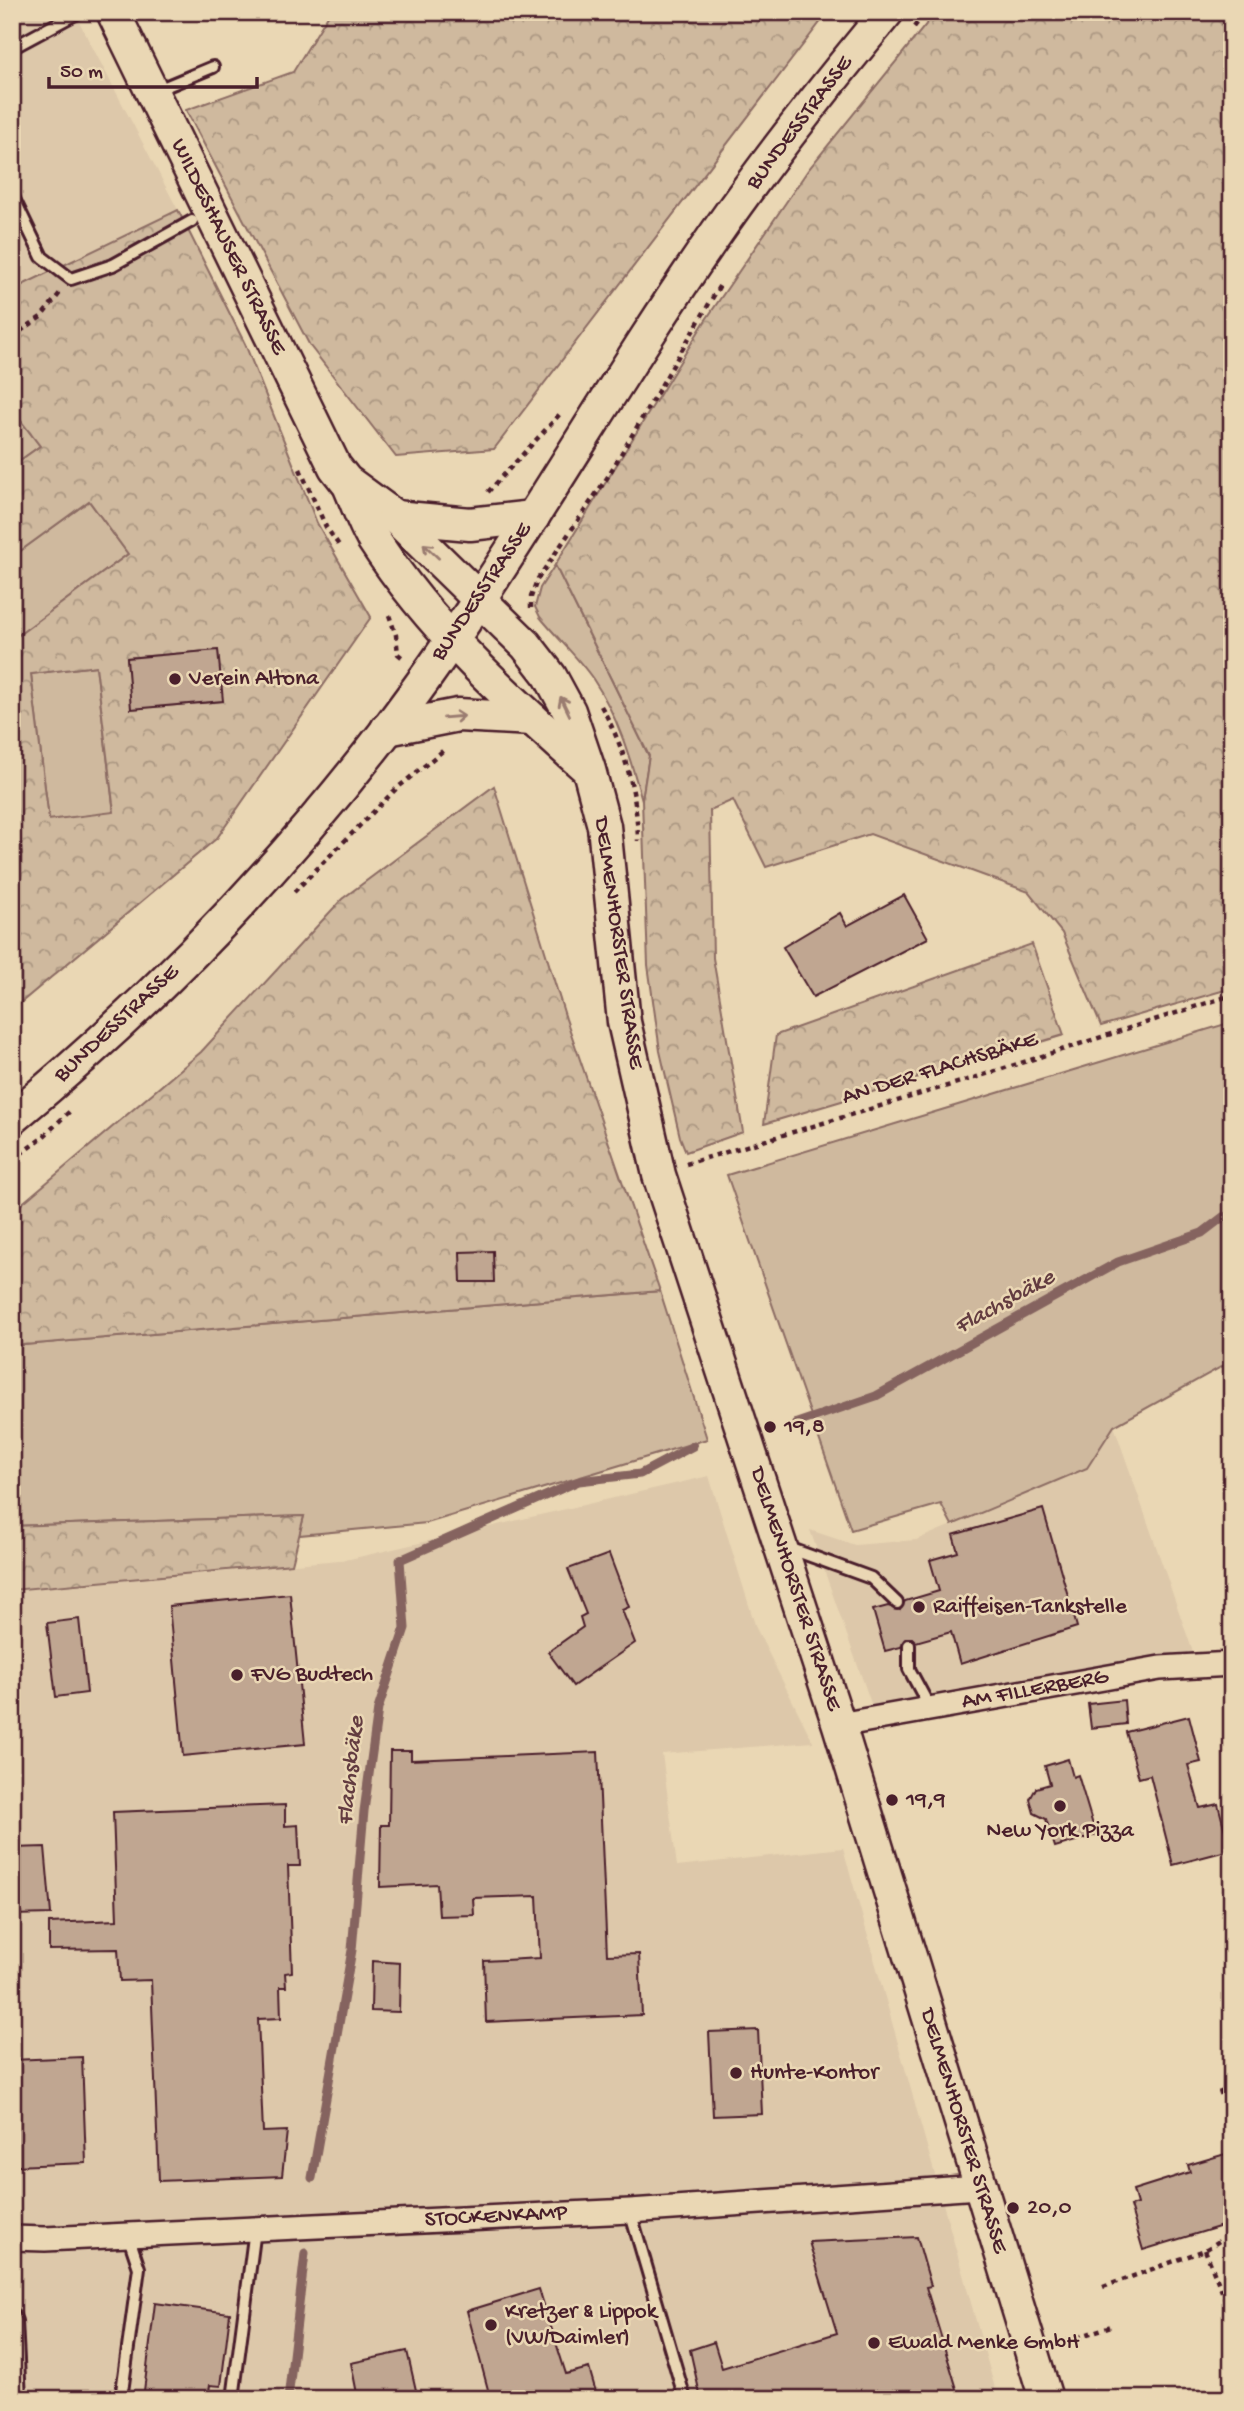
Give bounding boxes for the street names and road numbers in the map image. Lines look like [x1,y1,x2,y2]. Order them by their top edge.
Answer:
street label: BUNDESSTRASSE [740,49,860,196]
street label: WILDESHAUSER STRASSE [164,135,293,361]
street label: BUNDESSTRASSE [425,516,539,667]
street label: DELMENHORSTER STRASSE [587,813,649,1072]
street label: BUNDESSTRASSE [48,958,186,1089]
street label: AN DER FLACHSBÄKE [839,1026,1043,1112]
street label: DELMENHORSTER STRASSE [742,1462,848,1716]
street label: AM FILLERBERG [960,1664,1112,1716]
street label: DELMENHORSTER STRASSE [912,2004,1014,2258]
street label: STOCKENKAMP [424,2200,568,2234]

